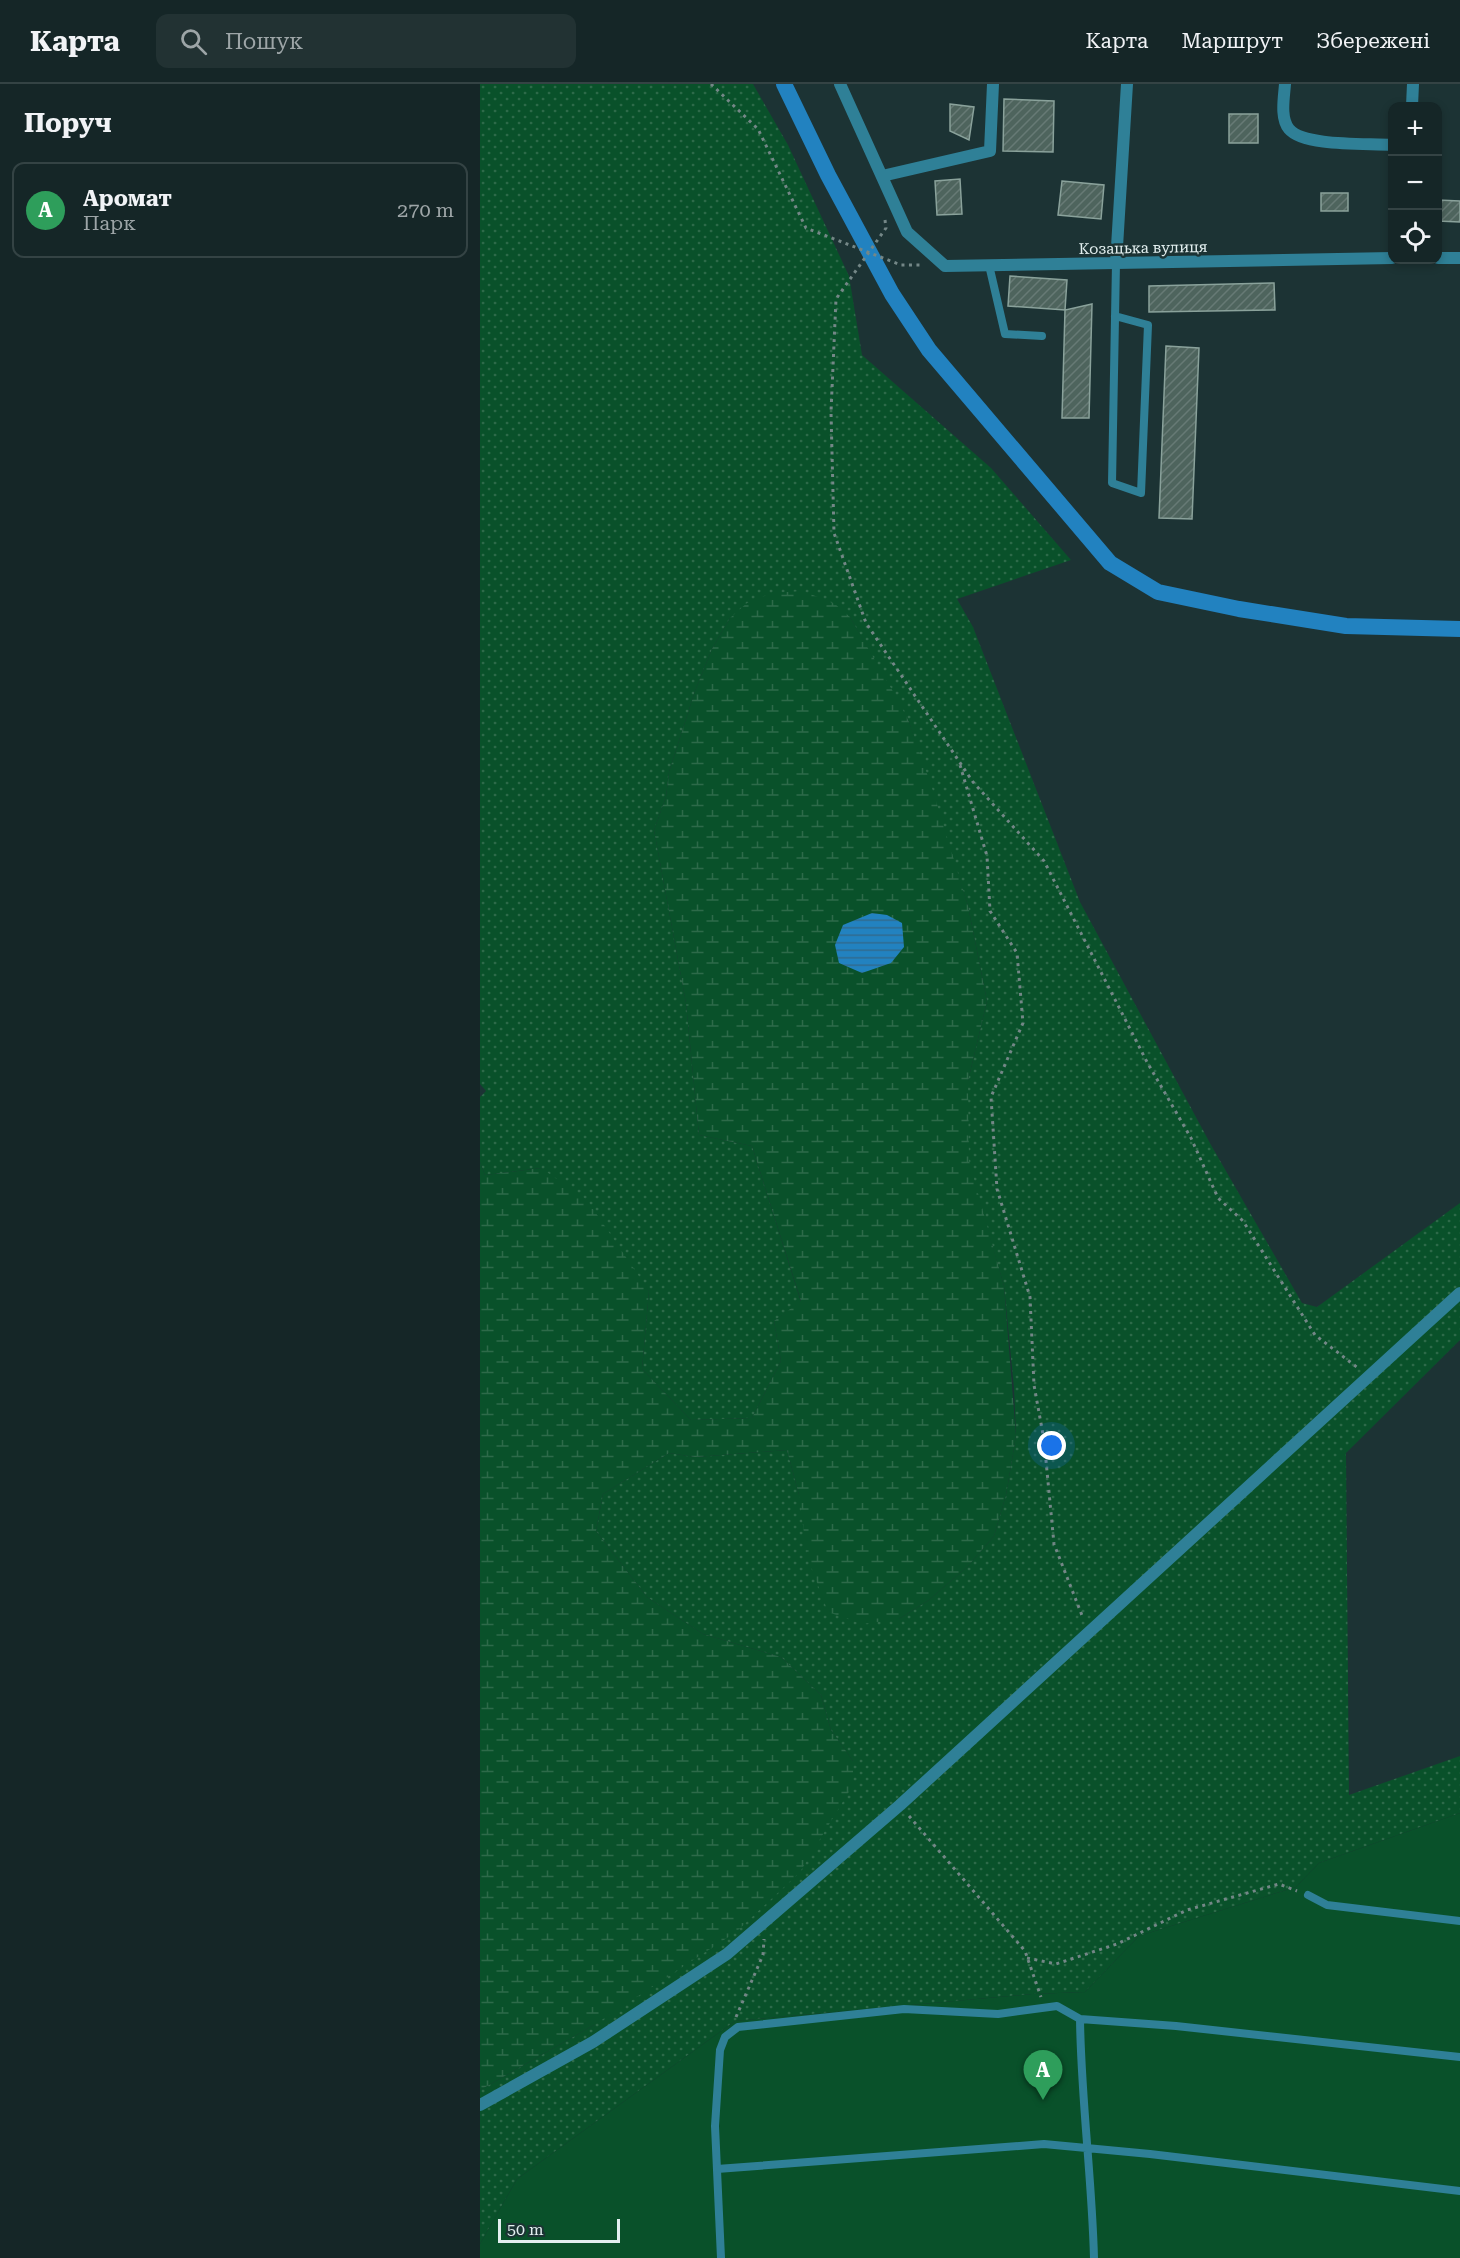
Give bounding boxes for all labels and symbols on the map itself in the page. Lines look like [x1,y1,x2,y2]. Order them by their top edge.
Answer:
street label: Козацька вулиця [1078,238,1208,258]
your location [1037,1431,1066,1460]
pin: A [1024,2050,1062,2100]
scale bar [498,2216,620,2244]

